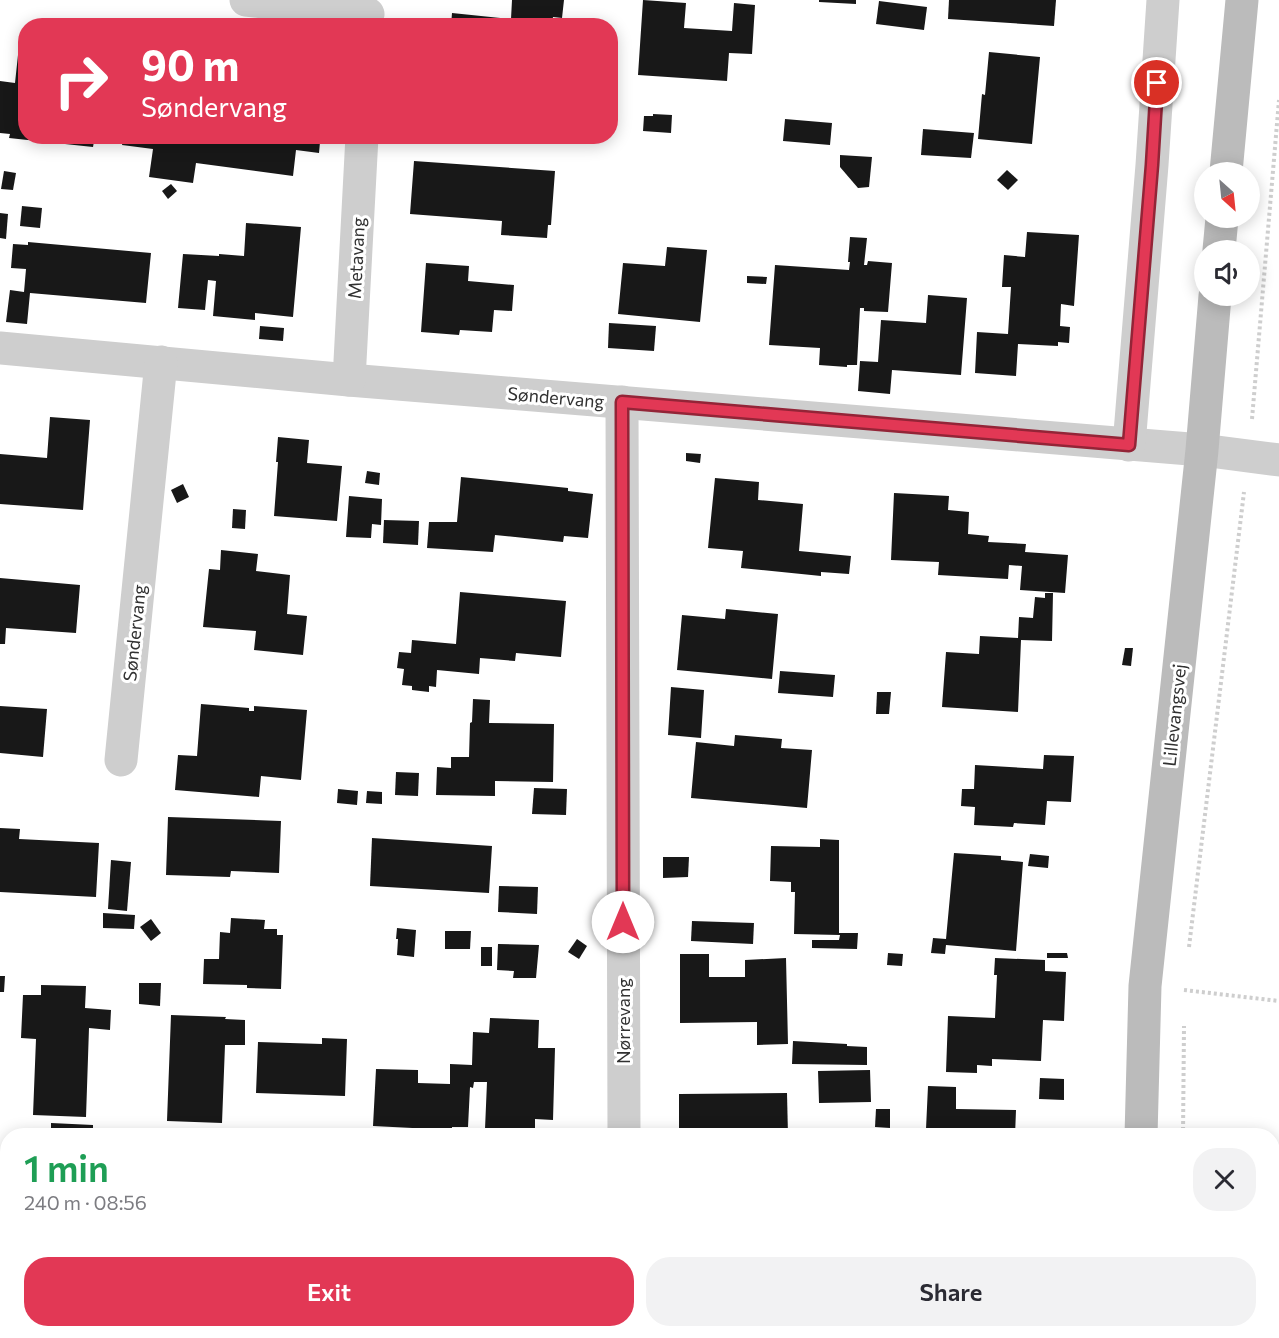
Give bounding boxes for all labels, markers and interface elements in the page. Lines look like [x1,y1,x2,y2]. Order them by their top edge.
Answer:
text: 90 m [141,38,240,90]
icon: right [42,42,120,120]
pin [1131,57,1182,108]
icon: arrive [1140,66,1173,99]
text: Søndervang [141,90,287,123]
north arrow [1194,162,1260,228]
map controls [1194,162,1260,306]
street label: Metavang [343,216,369,299]
button: sound [1194,240,1260,306]
street label: Søndervang [507,382,606,412]
street label: Søndervang [118,583,150,683]
street label: Lillevangsvej [1158,663,1190,767]
position arrow [591,890,655,954]
street label: Nørrevang [612,978,634,1064]
text: 1 min [24,1145,109,1189]
button: close [1193,1148,1256,1211]
text: 240 m · 08:56 [24,1190,147,1214]
button: Exit [24,1257,634,1326]
button: Share [646,1257,1256,1326]

